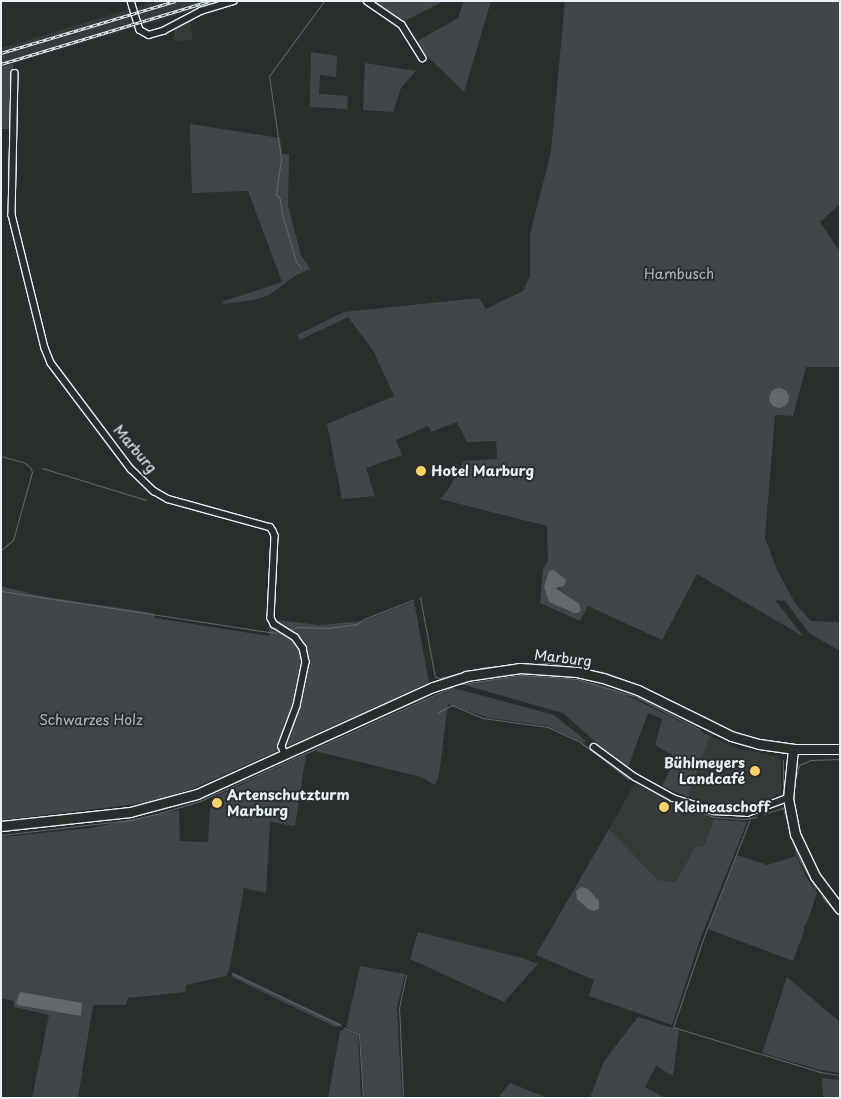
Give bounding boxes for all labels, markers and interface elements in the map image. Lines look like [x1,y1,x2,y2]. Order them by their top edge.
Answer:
park label: Hambusch [644,266,714,282]
street label: Marburg [110,422,160,476]
place label: Hotel Marburg [431,463,534,479]
marker: Hotel Marburg [415,465,427,477]
street label: Marburg [533,646,593,670]
park label: Schwarzes Holz [39,712,143,728]
place label: Bühlmeyers Landcafé [664,755,745,788]
marker: Bühlmeyers Landcafé [749,765,761,777]
place label: Artenschutzturm Marburg [227,787,350,820]
marker: Artenschutzturm Marburg [211,797,223,809]
place label: Kleineaschoff [674,799,770,815]
marker: Kleineaschoff [658,801,670,813]

